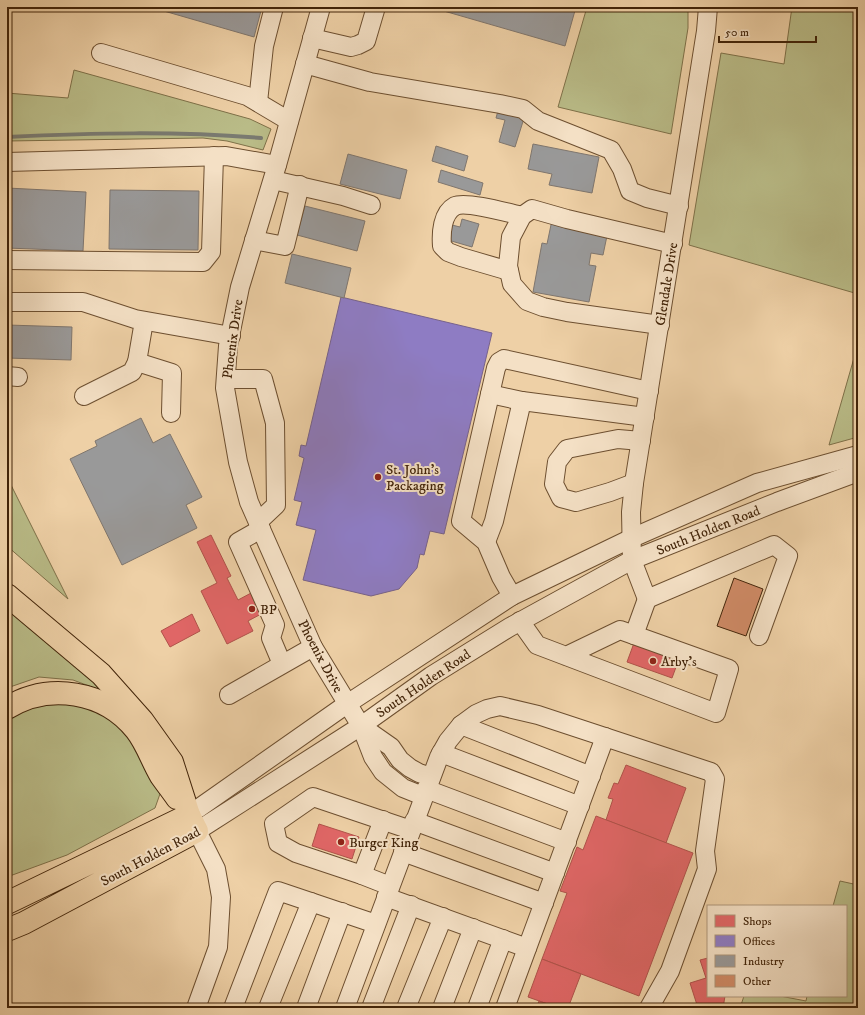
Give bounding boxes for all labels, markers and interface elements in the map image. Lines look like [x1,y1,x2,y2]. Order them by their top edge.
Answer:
scale bar [719,18,816,44]
text: 50 m [725,25,749,40]
street label: Glendale Drive [652,241,682,327]
street label: Phoenix Drive [219,298,247,380]
place label: St. John's Packaging [386,461,444,495]
marker: St. John's Packaging [373,472,383,482]
street label: South Holden Road [654,502,763,560]
place label: BP [260,601,277,619]
marker: BP [247,604,257,614]
street label: Phoenix Drive [293,617,347,696]
street label: South Holden Road [373,646,474,722]
place label: Arby's [661,653,697,671]
marker: Arby's [648,656,658,666]
street label: South Holden Road [98,823,203,891]
place label: Burger King [349,834,418,852]
marker: Burger King [336,837,346,847]
legend [707,905,847,997]
text: Shops [743,914,771,929]
text: Offices [743,934,775,949]
text: Industry [743,954,784,969]
text: Other [743,974,772,989]

